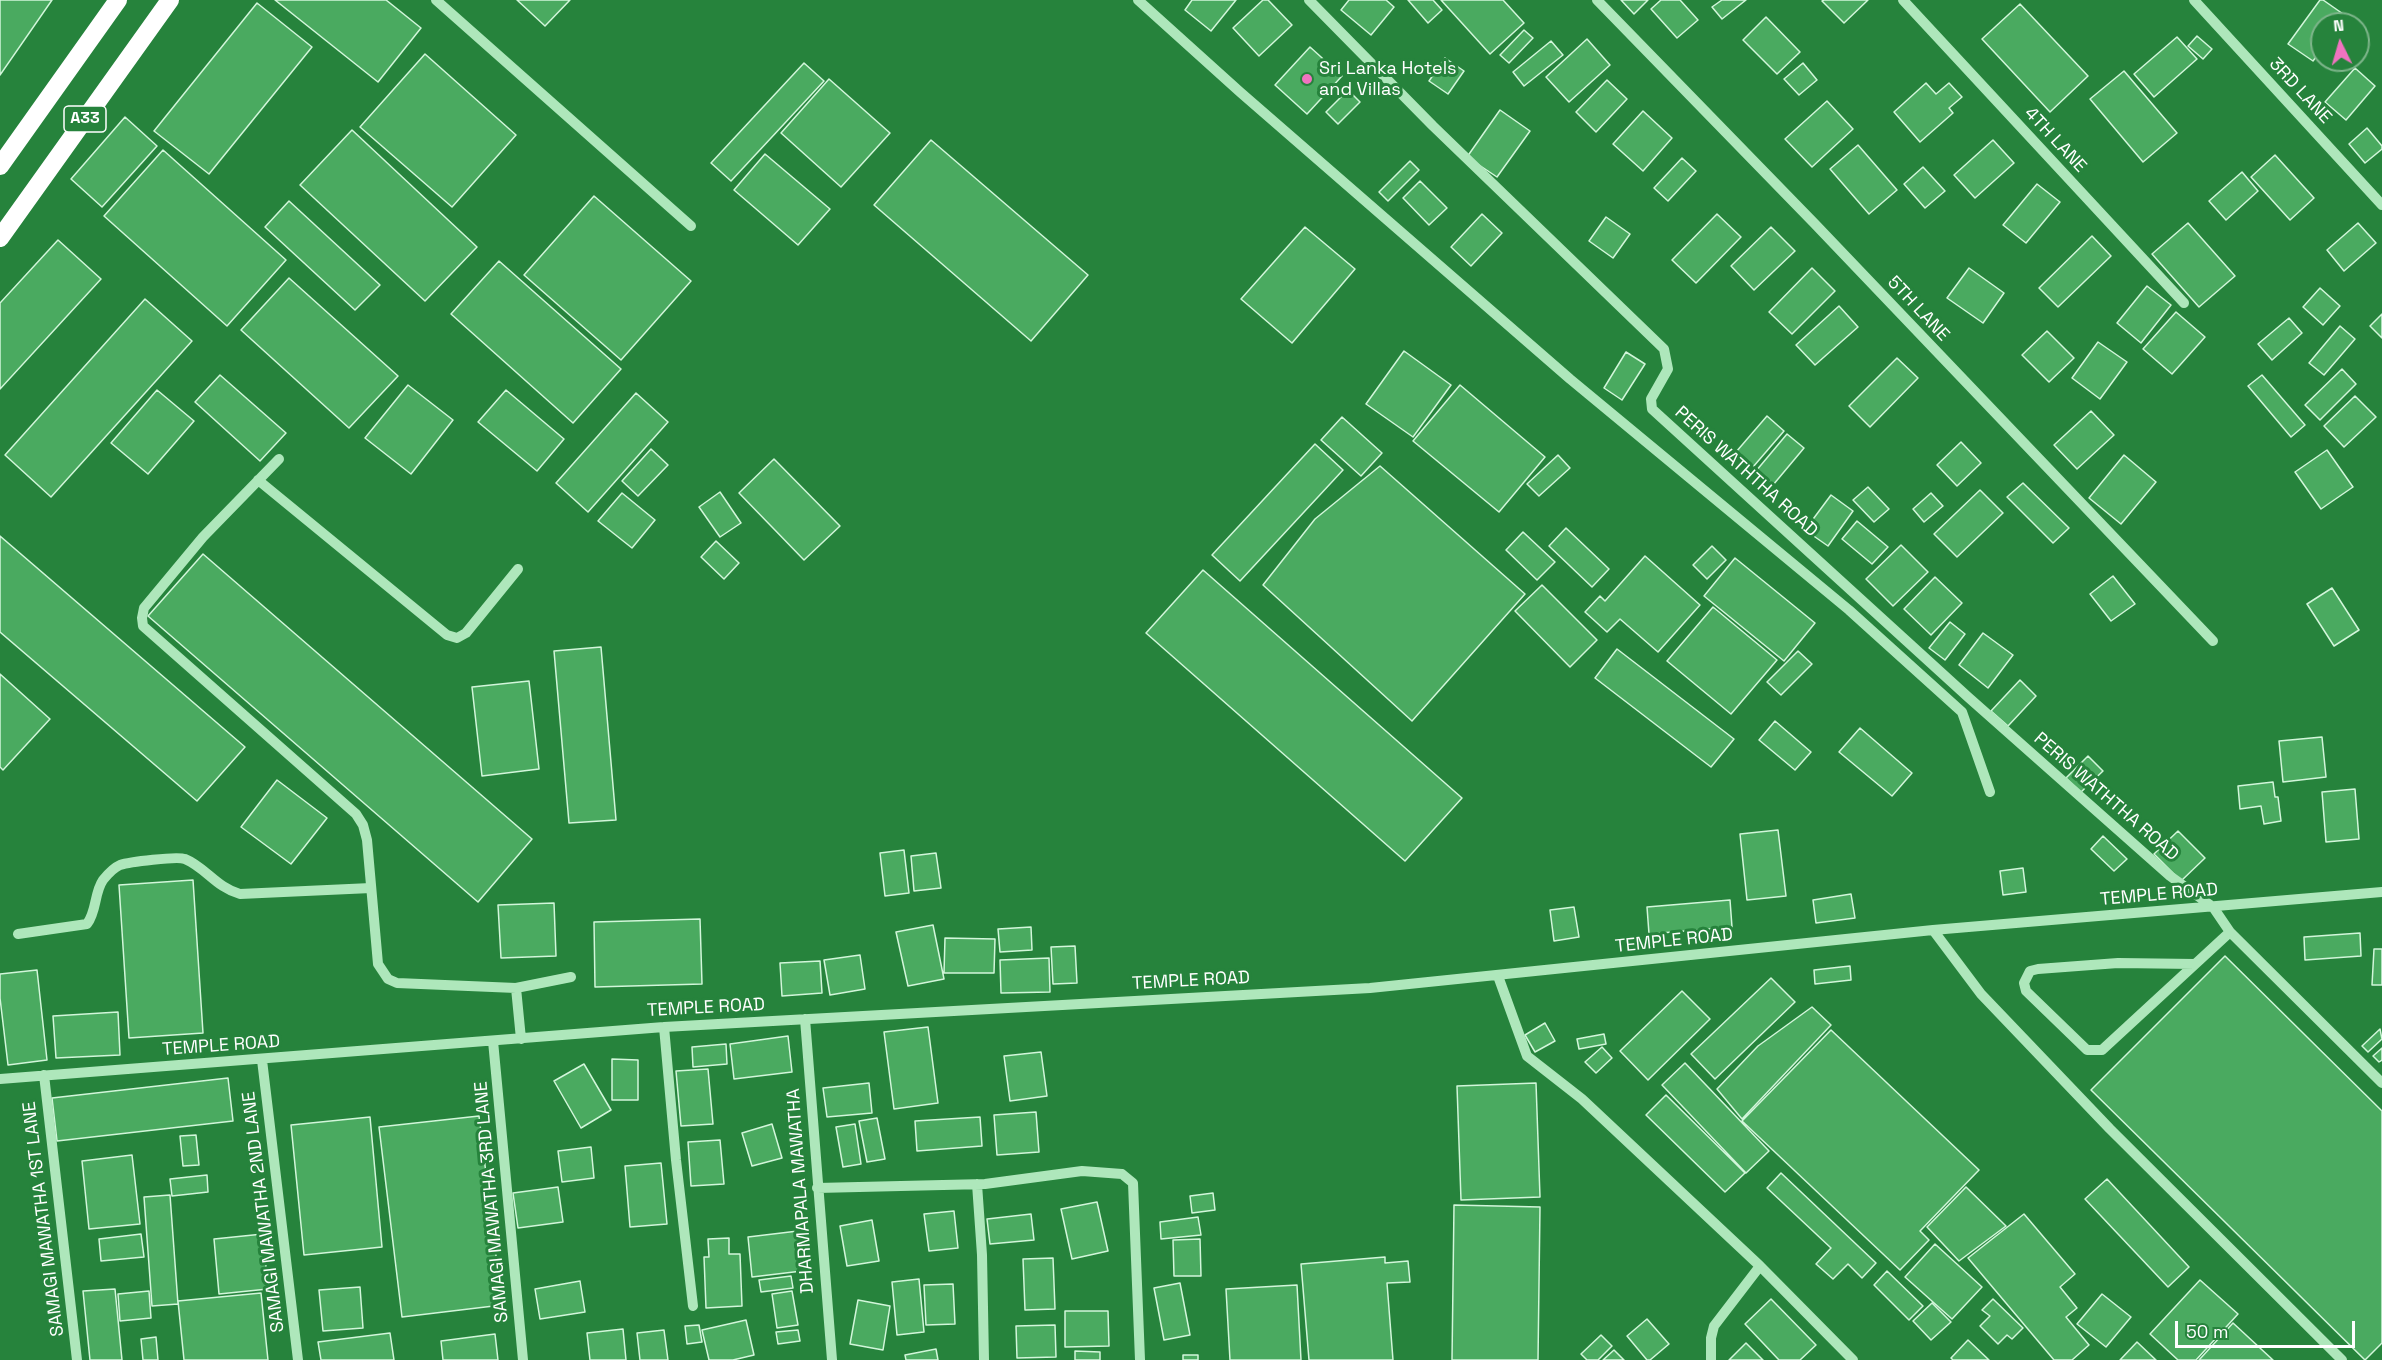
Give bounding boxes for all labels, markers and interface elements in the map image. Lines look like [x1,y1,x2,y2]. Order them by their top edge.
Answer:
north arrow [2310,12,2370,72]
text: N [2332,15,2345,36]
street label: 3RD LANE [2264,54,2336,128]
place label: Sri Lanka Hotels and Villas [1319,58,1457,100]
marker: Sri Lanka Hotels and Villas [1300,72,1314,86]
street label: 4TH LANE [2019,103,2091,177]
road number: A33 [64,106,106,132]
street label: 5TH LANE [1882,272,1954,346]
street label: PERIS WATHTHA ROAD [1670,402,1822,542]
street label: PERIS WATHTHA ROAD [2029,728,2183,866]
street label: TEMPLE ROAD [2099,879,2219,911]
street label: TEMPLE ROAD [1614,924,1734,958]
street label: TEMPLE ROAD [1131,967,1251,995]
street label: TEMPLE ROAD [646,994,766,1022]
street label: TEMPLE ROAD [161,1031,281,1061]
street label: SAMAGI MAWATHA 3RD LANE [471,1080,513,1324]
street label: DHARMAPALA MAWATHA [783,1088,819,1294]
street label: SAMAGI MAWATHA 2ND LANE [238,1090,290,1334]
street label: SAMAGI MAWATHA 1ST LANE [19,1100,69,1338]
scale bar [2178,1309,2358,1347]
text: 50 m [2186,1320,2228,1343]

